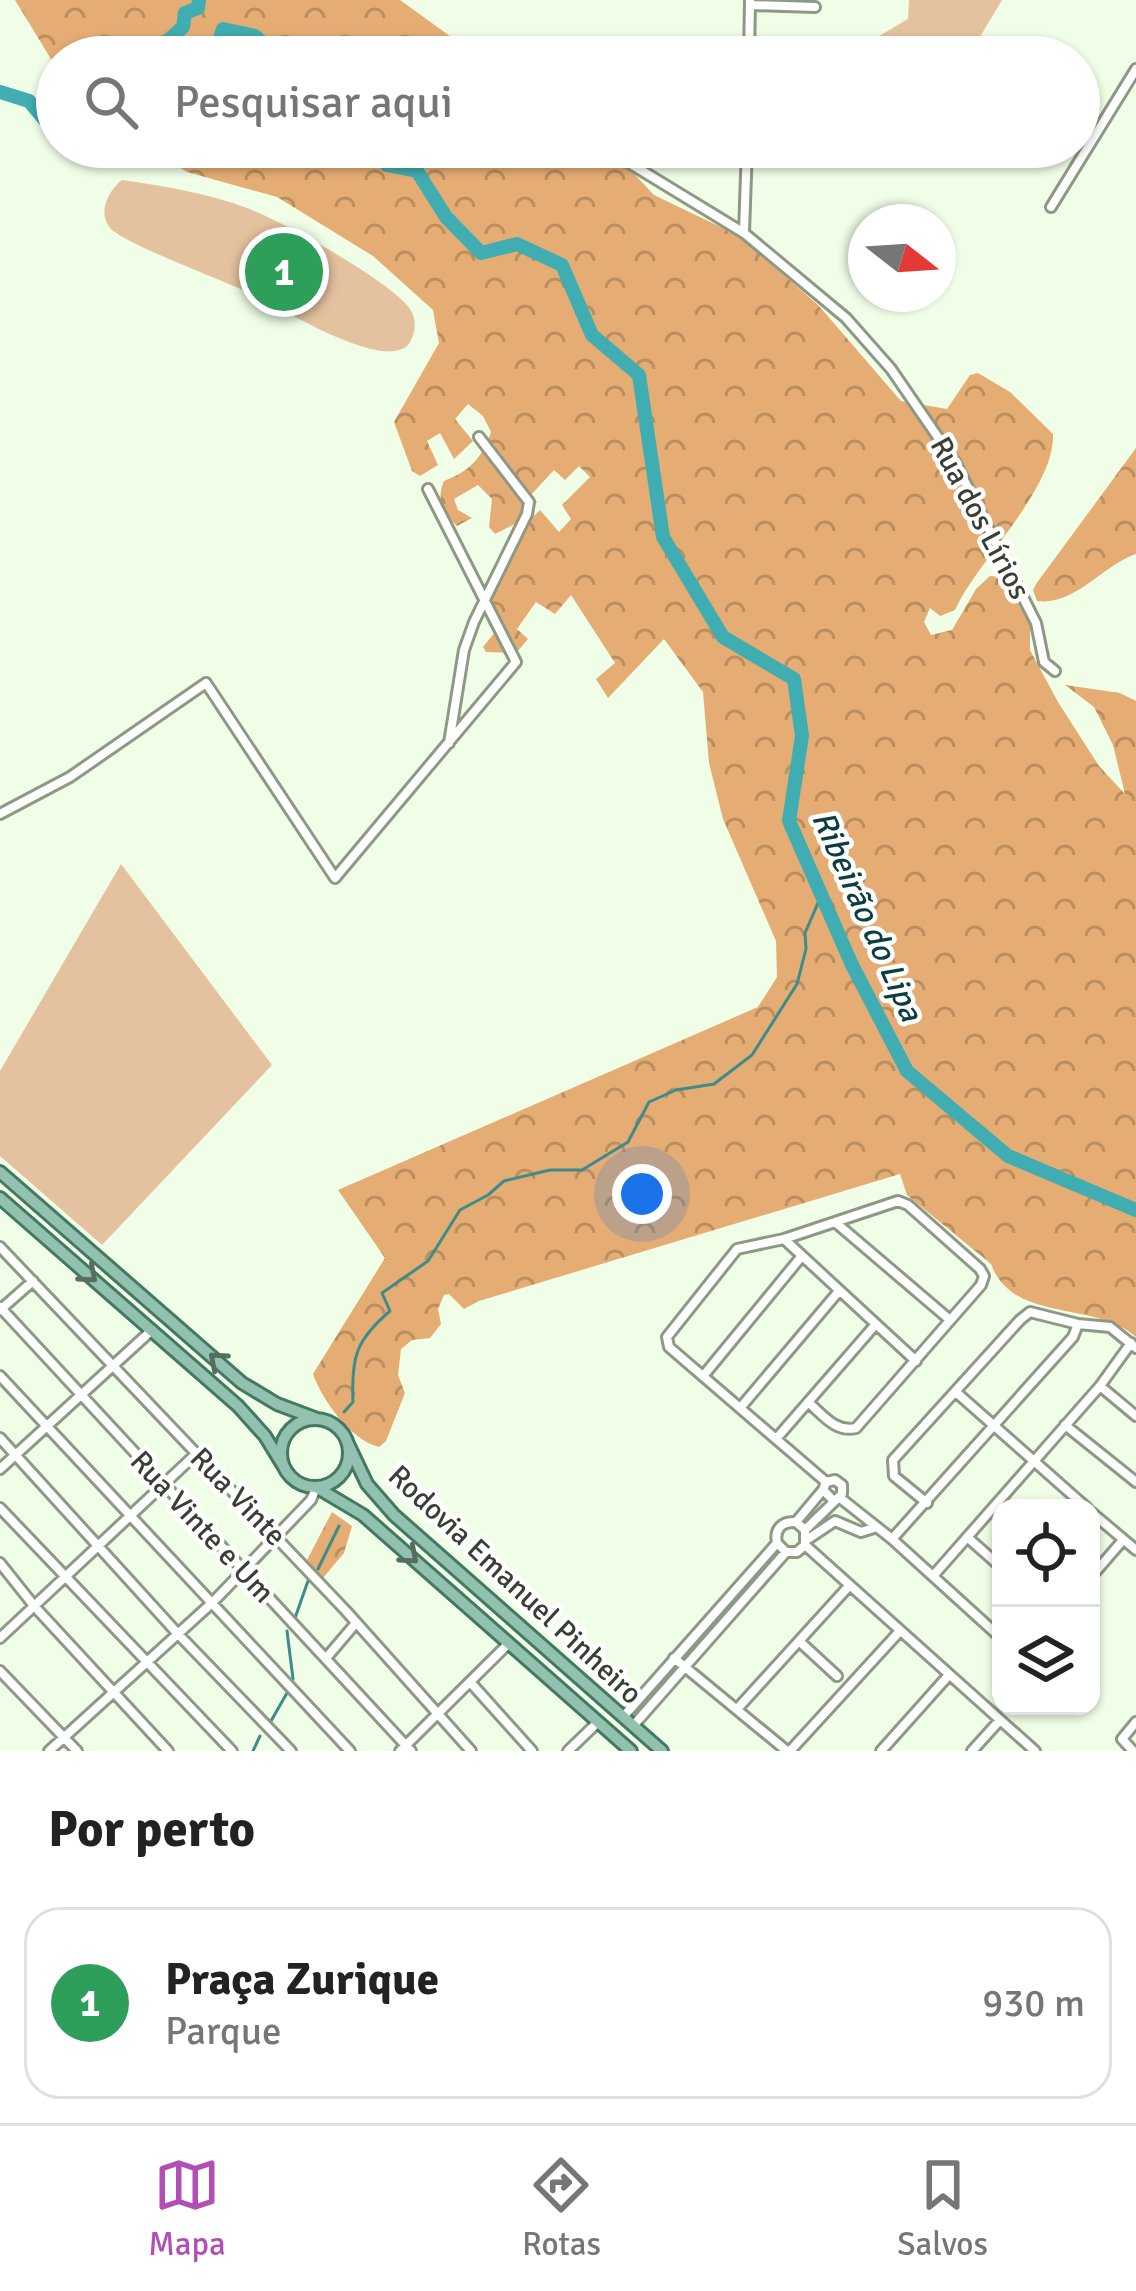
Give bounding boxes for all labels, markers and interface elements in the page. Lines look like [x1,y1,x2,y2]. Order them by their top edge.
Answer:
search box [36,36,1100,168]
icon: search [78,69,144,135]
text: Pesquisar aqui [174,75,453,130]
north arrow [848,204,956,312]
pin: 1 [245,227,323,317]
street label: Rua dos Lírios [922,431,1038,605]
water label: Ribeirão do Lipa [802,804,932,1029]
your location [612,1164,672,1224]
one-way arrow [75,1260,97,1282]
one-way arrow [208,1353,230,1375]
street label: Rua Vinte [182,1440,294,1554]
street label: Rua Vinte e Um [122,1443,282,1611]
street label: Rodovia Emanuel Pinheiro [380,1458,650,1712]
map controls [992,1499,1100,1715]
button: locate [992,1499,1100,1607]
one-way arrow [396,1542,418,1563]
button: layers [992,1607,1100,1715]
text: Por perto [48,1798,255,1861]
text: Praça Zurique [165,1952,439,2007]
text: 1 [79,1979,101,2027]
text: 930 m [982,1979,1085,2027]
text: Parque [165,2007,281,2055]
tab: Mapa [148,2152,226,2265]
tab: Rotas [522,2152,601,2265]
tab: Salvos [897,2152,988,2265]

